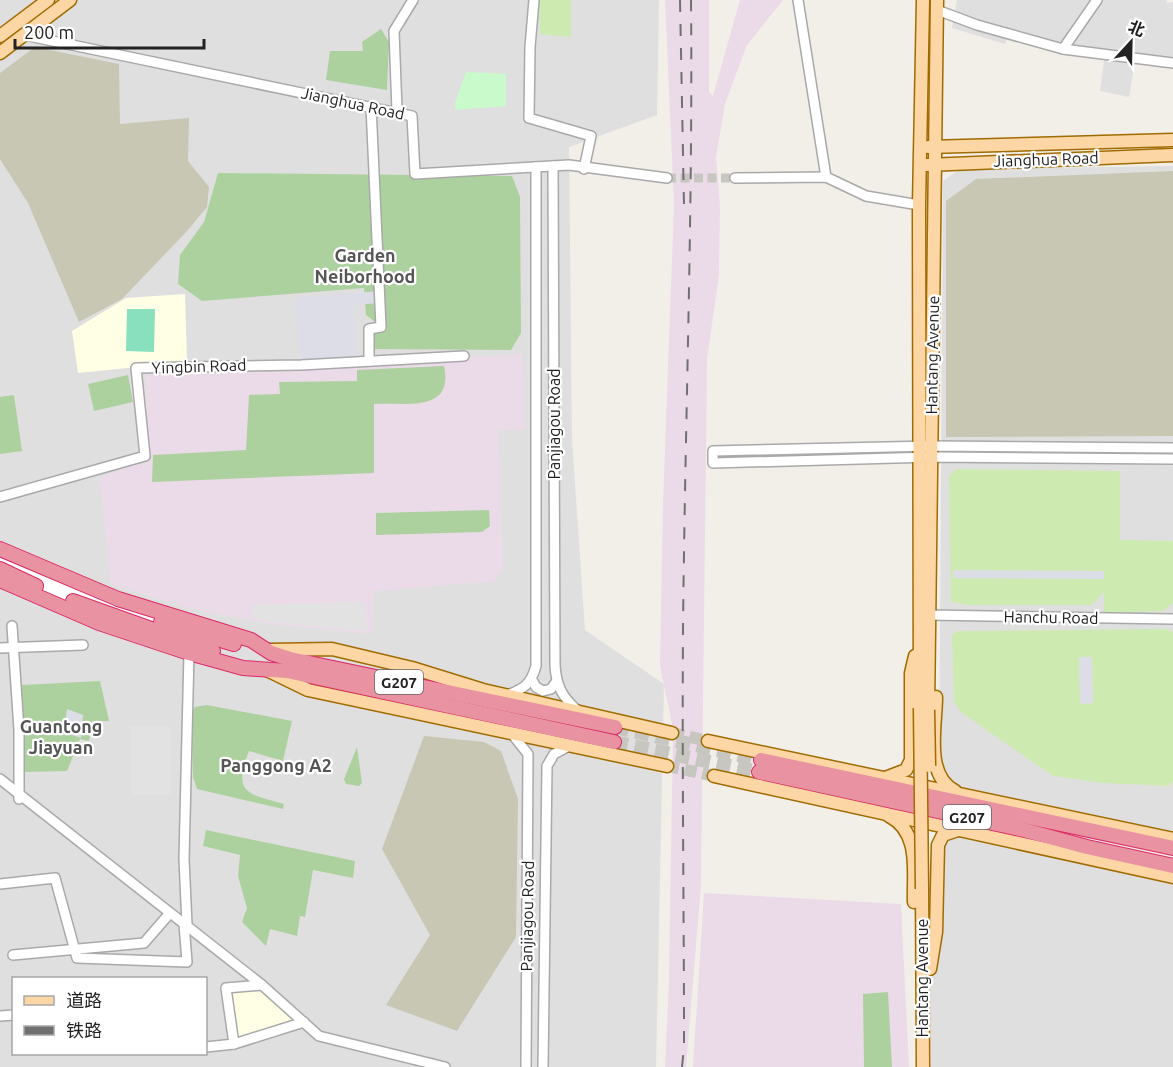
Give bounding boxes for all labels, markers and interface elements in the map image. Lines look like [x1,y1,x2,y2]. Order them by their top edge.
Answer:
scale bar [15,12,204,50]
north arrow [1101,12,1161,72]
text: 北 [1126,17,1147,39]
text: 200 m [24,22,74,42]
street label: Jianghua Road [300,83,406,123]
street label: Jianghua Road [993,148,1099,170]
district label: Garden Neiborhood [315,245,415,286]
street label: Hantang Avenue [922,295,942,415]
street label: Yingbin Road [151,355,247,377]
street label: Panjiagou Road [545,368,563,480]
street label: Hanchu Road [1003,607,1099,627]
road number: G207 [375,670,423,694]
district label: Guantong Jiayuan [20,716,102,757]
district label: Panggong A2 [220,755,332,775]
road number: G207 [943,805,991,829]
street label: Panjiagou Road [517,860,537,972]
street label: Hantang Avenue [913,919,931,1037]
legend [12,977,207,1055]
text: 道路 [66,990,102,1010]
text: 铁路 [66,1020,102,1040]

